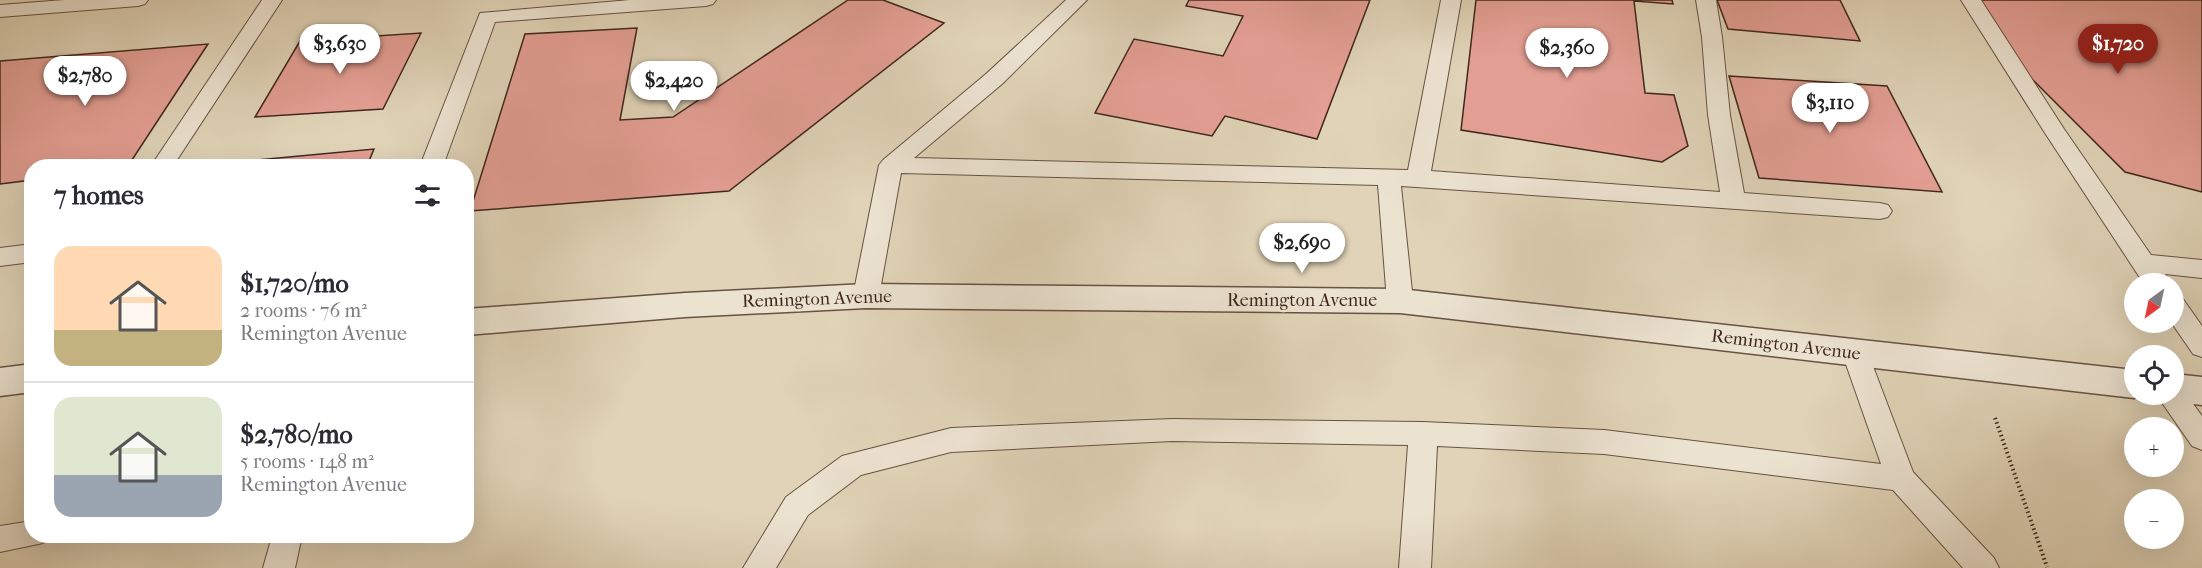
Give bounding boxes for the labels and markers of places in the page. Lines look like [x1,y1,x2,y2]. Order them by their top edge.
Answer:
pin: $3,630 [291,24,389,75]
pin: $1,720 [2069,24,2167,75]
pin: $2,360 [1518,28,1616,79]
pin: $2,780 [36,56,134,107]
pin: $2,420 [625,61,723,112]
pin: $3,110 [1781,83,1879,134]
pin: $2,690 [1253,223,1351,274]

